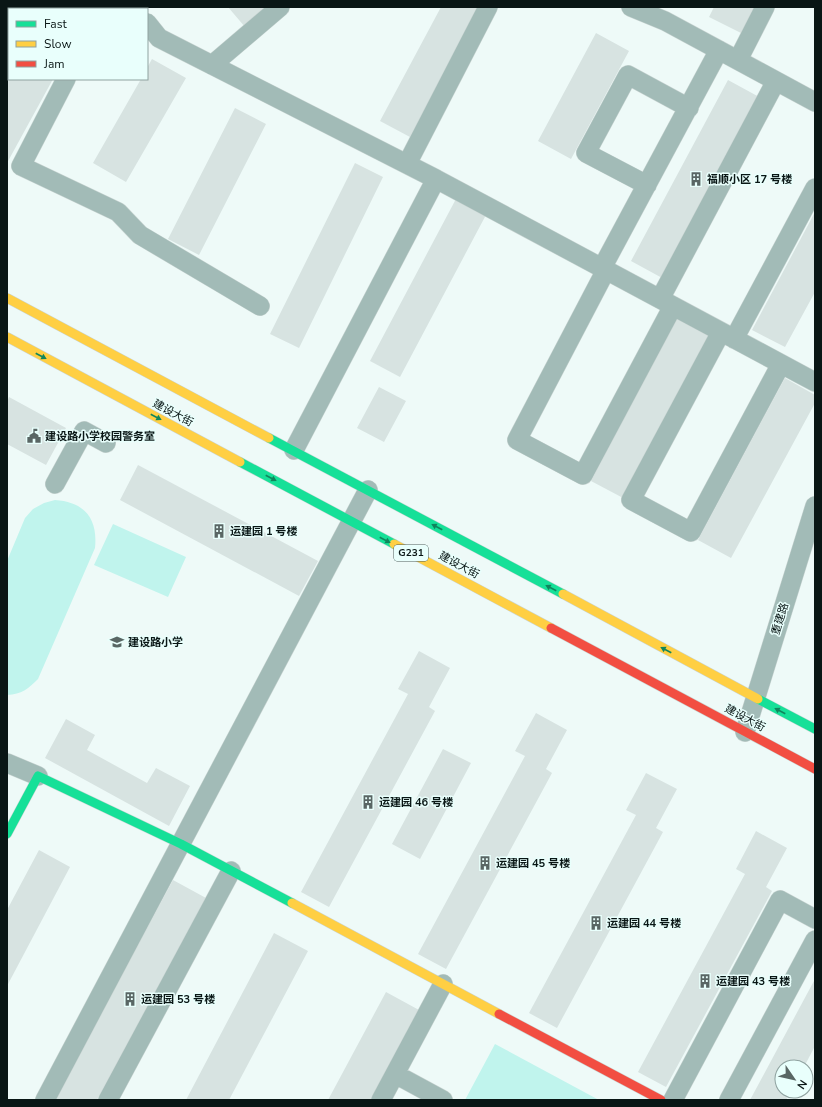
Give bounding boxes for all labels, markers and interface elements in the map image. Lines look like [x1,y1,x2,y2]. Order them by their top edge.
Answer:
legend [8,8,148,80]
text: Fast [44,16,67,32]
text: Slow [44,36,72,52]
text: Jam [43,56,65,72]
building icon: 福顺小区 17 号楼 [688,171,704,187]
place label: 福顺小区 17 号楼 [707,172,792,187]
one-way arrow [36,353,47,359]
street label: 建设大街 [150,396,196,430]
one-way arrow [150,414,162,420]
public building icon: 建设路小学校园警务室 [26,428,42,444]
place label: 建设路小学校园警务室 [45,429,155,444]
one-way arrow [265,475,276,482]
building icon: 运建园 1 号楼 [211,523,227,539]
one-way arrow [431,523,442,530]
place label: 运建园 1 号楼 [230,524,298,539]
one-way arrow [379,536,391,543]
road number: G231 [394,545,428,561]
street label: 建设大街 [436,548,482,582]
one-way arrow [545,585,557,591]
street label: 重建路 [768,601,792,637]
school or university icon: 建设路小学 [109,634,125,650]
place label: 建设路小学 [128,635,183,650]
one-way arrow [660,646,672,653]
street label: 建设大街 [722,701,768,735]
one-way arrow [775,708,786,714]
building icon: 运建园 46 号楼 [360,794,376,810]
place label: 运建园 46 号楼 [379,795,453,810]
building icon: 运建园 45 号楼 [477,855,493,871]
place label: 运建园 45 号楼 [496,856,570,871]
building icon: 运建园 44 号楼 [588,915,604,931]
place label: 运建园 44 号楼 [607,916,681,931]
building icon: 运建园 43 号楼 [697,973,713,989]
place label: 运建园 43 号楼 [716,974,790,989]
building icon: 运建园 53 号楼 [122,991,138,1007]
place label: 运建园 53 号楼 [141,992,215,1007]
north arrow [774,1059,814,1099]
text: N [793,1077,810,1092]

